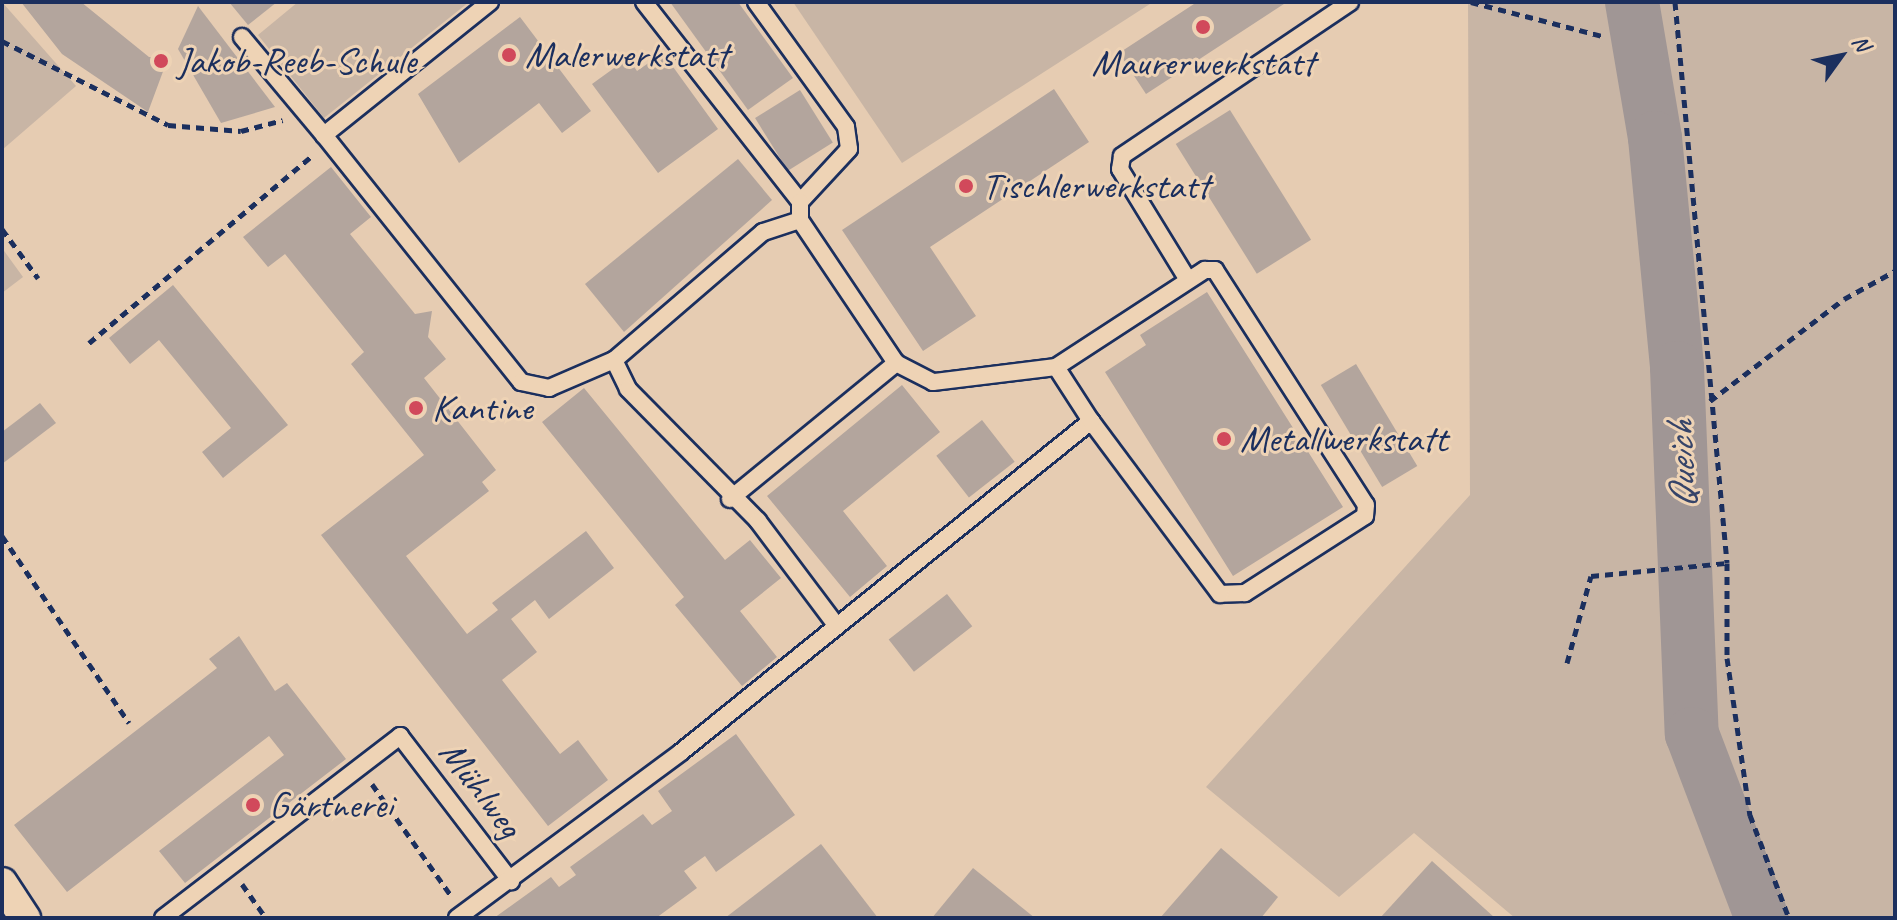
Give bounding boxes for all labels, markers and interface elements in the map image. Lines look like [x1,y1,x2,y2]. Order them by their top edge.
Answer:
north arrow [1801,16,1881,96]
marker: Maurerwerkstatt [1194,18,1212,36]
text: N [1846,30,1877,56]
place label: Malerwerkstatt [525,32,728,78]
place label: Jakob-Reeb-Schule [177,38,416,84]
place label: Maurerwerkstatt [1091,40,1315,86]
marker: Malerwerkstatt [500,46,518,64]
marker: Jakob-Reeb-Schule [152,52,170,70]
place label: Tischlerwerkstatt [982,163,1209,209]
marker: Tischlerwerkstatt [957,177,975,195]
place label: Kantine [432,385,532,431]
marker: Kantine [407,399,425,417]
place label: Metallwerkstatt [1240,416,1447,462]
water label: Queich [1655,420,1707,510]
marker: Metallwerkstatt [1215,430,1233,448]
street label: Mühlweg [429,731,533,847]
place label: Gärtnerei [269,782,393,828]
marker: Gärtnerei [244,796,262,814]

